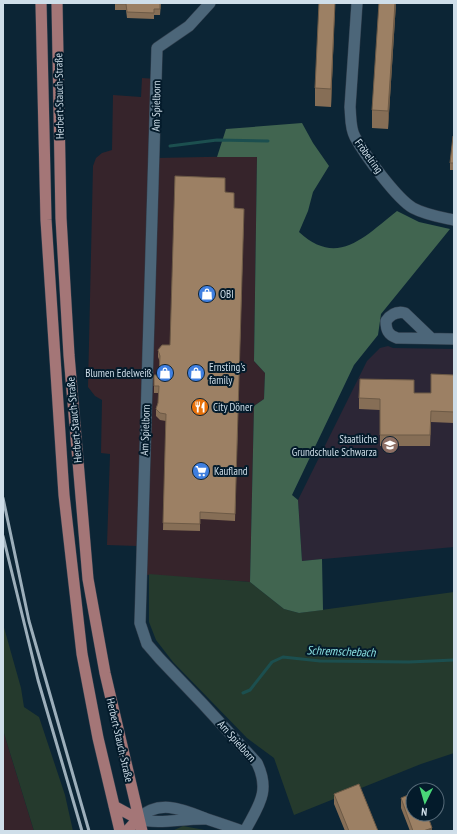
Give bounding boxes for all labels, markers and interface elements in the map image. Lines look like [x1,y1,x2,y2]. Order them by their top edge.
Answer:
street label: Herbert-Stauch-Straße [51,52,67,139]
street label: Am Spielborn [149,80,163,132]
street label: Fröbelring [352,136,386,176]
shop icon: OBI [197,284,217,304]
place label: OBI [220,287,234,301]
place label: Ernsting's family [209,360,246,387]
shop icon: Blumen Edelweiß [155,363,175,383]
shop icon: Ernsting's family [186,363,206,383]
place label: Blumen Edelweiß [85,366,152,380]
street label: Herbert-Stauch-Straße [63,376,85,463]
restaurant icon: City Döner [190,397,210,417]
place label: City Döner [213,400,252,414]
street label: Am Spielborn [137,404,153,456]
place label: Staatliche Grundschule Schwarza [292,432,377,459]
school or university icon: Staatliche Grundschule Schwarza [380,435,400,455]
supermarket icon: Kaufland [191,461,211,481]
place label: Kaufland [214,464,248,478]
water label: Schremschebach [306,642,376,660]
street label: Herbert-Stauch-Straße [104,697,137,784]
street label: Am Spielborn [215,717,259,765]
north arrow [405,782,445,822]
text: N [421,805,428,819]

